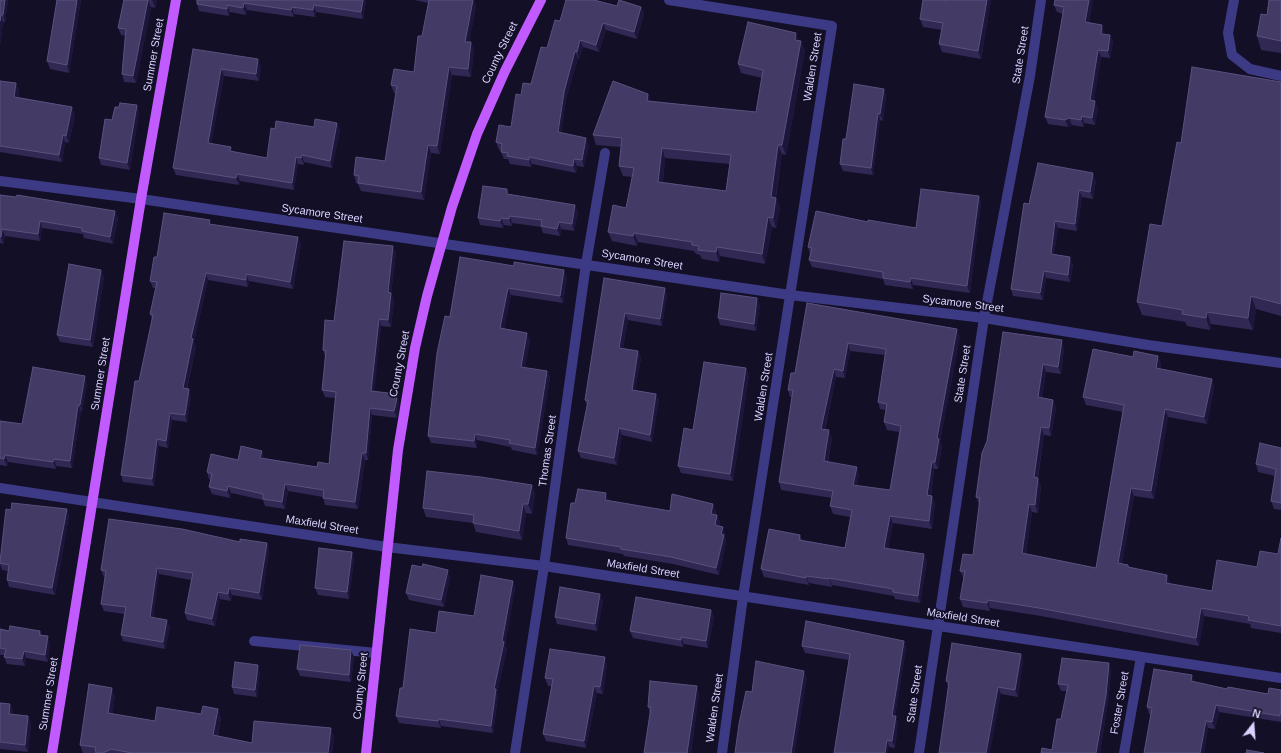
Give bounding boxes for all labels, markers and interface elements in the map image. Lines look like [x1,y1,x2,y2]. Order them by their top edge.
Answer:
street label: Summer Street [141,17,167,93]
street label: County Street [479,20,521,86]
street label: State Street [1010,25,1032,85]
street label: Walden Street [801,32,825,102]
street label: Sycamore Street [281,202,363,226]
street label: Sycamore Street [601,247,683,273]
street label: Sycamore Street [922,292,1004,316]
street label: County Street [387,330,413,398]
street label: Summer Street [89,336,113,412]
street label: State Street [952,344,974,404]
street label: Walden Street [752,352,776,422]
street label: Thomas Street [536,414,560,488]
street label: Maxfield Street [285,513,359,537]
street label: Maxfield Street [606,557,680,581]
street label: Maxfield Street [926,606,1000,630]
street label: County Street [351,652,371,720]
street label: Summer Street [37,656,61,732]
street label: State Street [904,664,926,724]
street label: Foster Street [1108,671,1132,735]
street label: Walden Street [704,673,726,743]
north arrow [1233,705,1273,745]
text: N [1251,707,1262,720]

